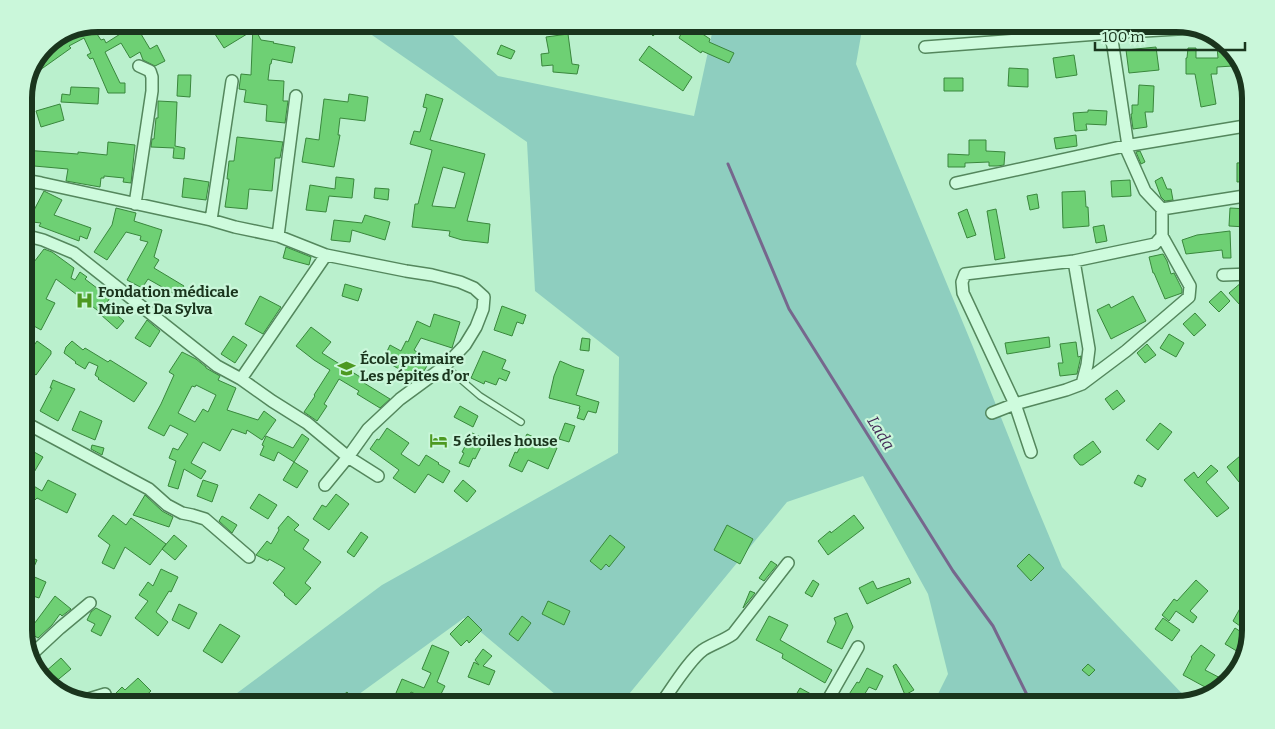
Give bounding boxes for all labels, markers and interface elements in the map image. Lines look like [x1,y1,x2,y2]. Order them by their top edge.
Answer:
scale bar [1095,20,1245,52]
text: 100 m [1102,28,1145,46]
place label: Fondation médicale Mine et Da Sylva [98,283,238,318]
hospital icon: Fondation médicale Mine et Da Sylva [74,291,94,311]
place label: École primaire Les pépites d’or [360,350,469,385]
school or university icon: École primaire Les pépites d’or [336,358,356,378]
water label: Lada [863,413,899,453]
hotel icon: 5 étoiles house [429,431,449,451]
place label: 5 étoiles house [453,432,558,450]

